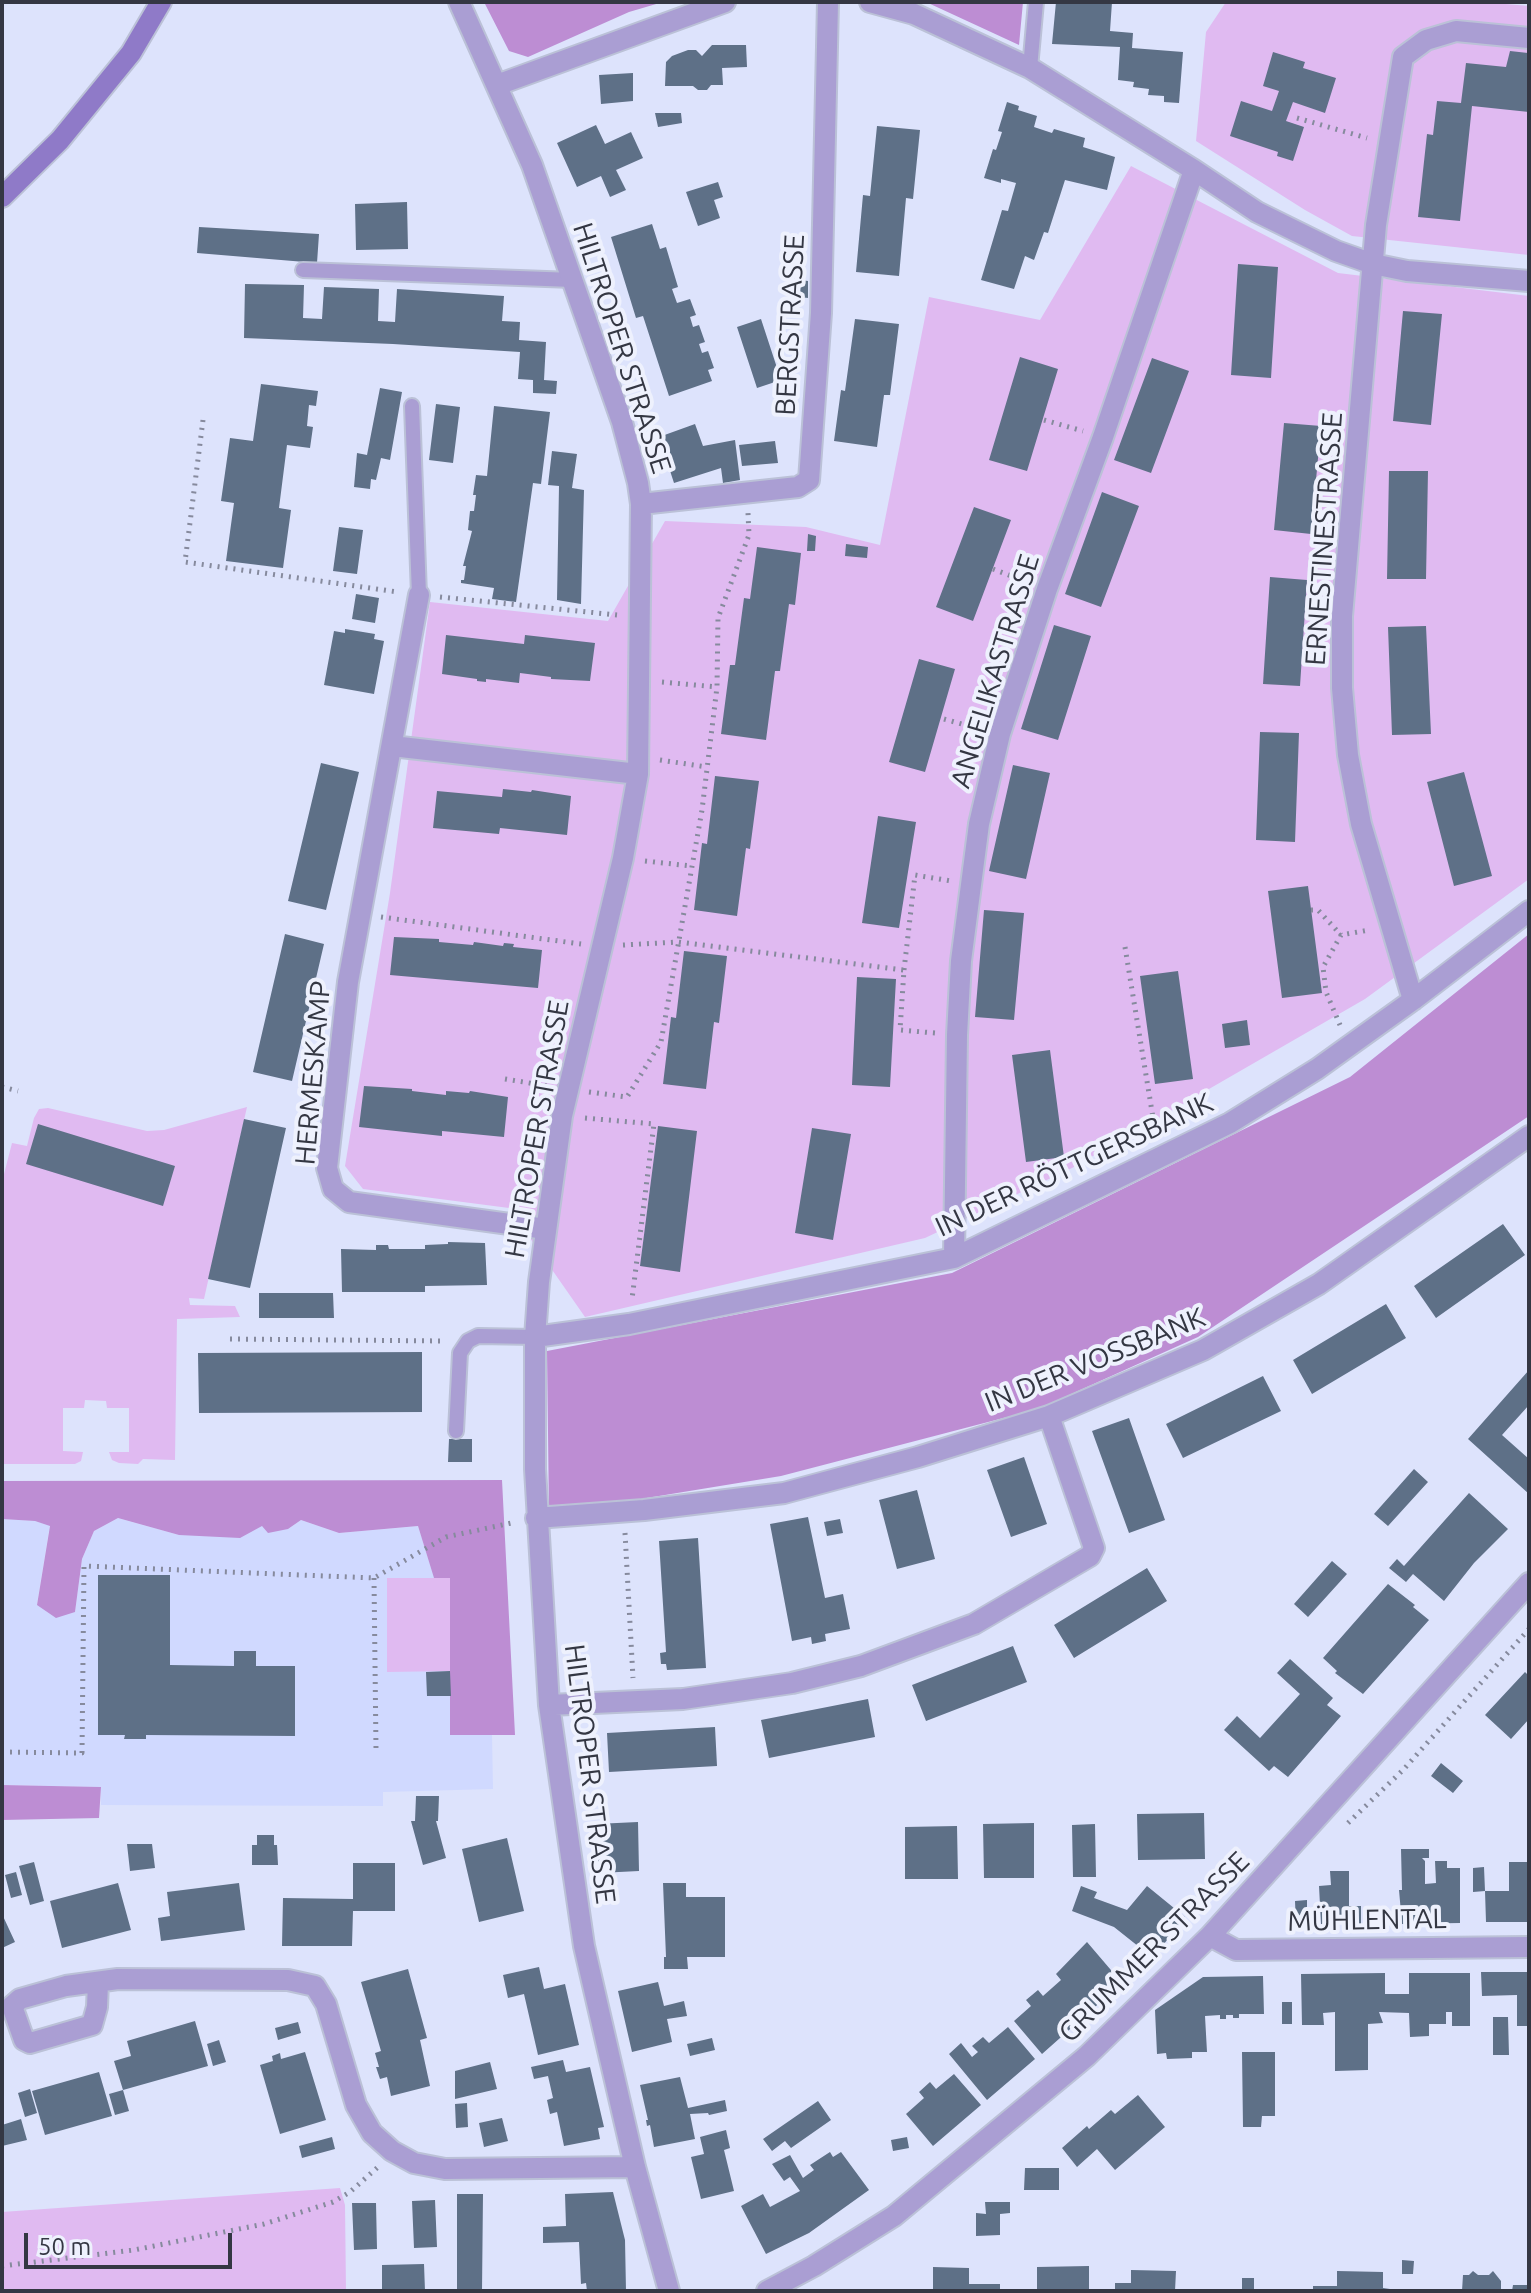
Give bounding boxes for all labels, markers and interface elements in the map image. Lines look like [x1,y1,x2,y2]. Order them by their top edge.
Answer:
street label: HILTROPER STRASSE [566,219,678,477]
street label: BERGSTRASSE [768,234,812,416]
street label: ERNESTINESTRASSE [1298,411,1350,667]
street label: ANGELIKASTRASSE [943,550,1047,792]
street label: HERMESKAMP [288,980,338,1166]
street label: HILTROPER STRASSE [498,997,576,1261]
street label: IN DER RÖTTGERSBANK [930,1086,1218,1244]
street label: IN DER VOSSBANK [980,1301,1210,1419]
street label: HILTROPER STRASSE [557,1642,623,1906]
street label: GRUMMER STRASSE [1052,1845,1256,2049]
street label: MÜHLENTAL [1287,1902,1447,1938]
scale bar [28,2217,236,2267]
text: 50 m [38,2233,91,2260]

